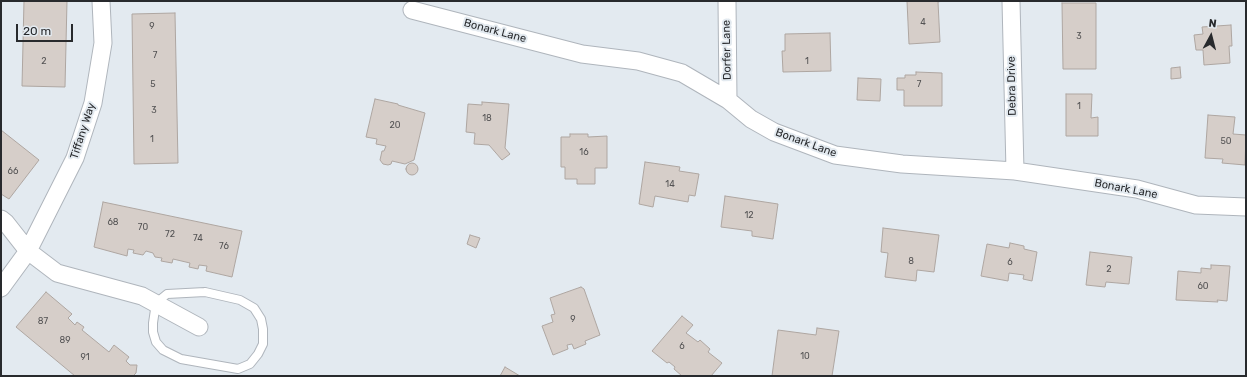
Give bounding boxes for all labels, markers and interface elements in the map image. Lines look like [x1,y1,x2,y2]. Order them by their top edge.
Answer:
scale bar [18,16,75,42]
street label: Bonark Lane [462,16,528,46]
north arrow [1191,16,1231,56]
house number: 4 [920,17,926,27]
text: N [1208,17,1217,31]
street label: Dorfer Lane [720,20,734,80]
house number: 9 [149,21,155,31]
text: 20 m [23,24,51,38]
house number: 3 [1076,31,1082,41]
house number: 7 [153,50,157,60]
house number: 2 [41,56,47,66]
house number: 1 [805,56,809,66]
street label: Debra Drive [1005,56,1019,116]
house number: 5 [150,79,156,89]
house number: 7 [917,79,921,89]
street label: Tiffany Way [68,101,98,161]
house number: 1 [1077,101,1081,111]
house number: 3 [151,105,157,115]
house number: 18 [482,113,492,123]
house number: 20 [390,120,400,130]
street label: Bonark Lane [774,126,838,160]
house number: 1 [150,134,154,144]
house number: 50 [1220,136,1232,146]
house number: 16 [579,147,589,157]
house number: 66 [8,166,18,176]
street label: Bonark Lane [1093,176,1159,202]
house number: 14 [665,179,675,189]
house number: 12 [744,210,754,220]
house number: 68 [107,217,119,227]
house number: 70 [138,222,148,232]
house number: 72 [165,229,175,239]
house number: 74 [193,233,203,243]
house number: 76 [219,241,229,251]
house number: 8 [908,256,914,266]
house number: 6 [1007,257,1013,267]
house number: 2 [1106,264,1112,274]
house number: 60 [1197,281,1209,291]
house number: 9 [570,314,576,324]
house number: 87 [38,316,48,326]
house number: 89 [59,335,71,345]
house number: 6 [679,341,685,351]
house number: 10 [800,351,810,361]
house number: 91 [80,352,90,362]

